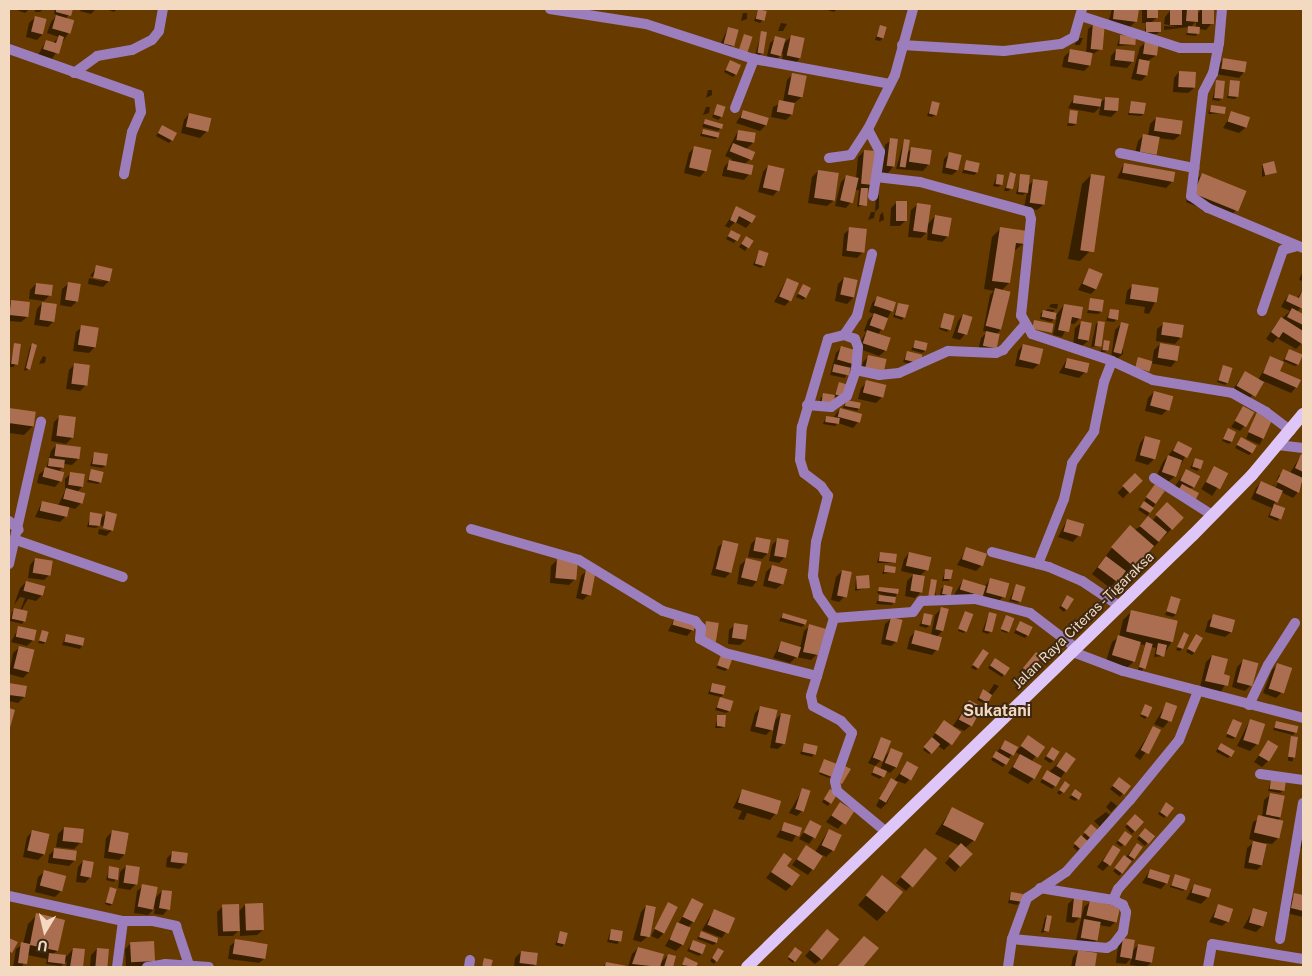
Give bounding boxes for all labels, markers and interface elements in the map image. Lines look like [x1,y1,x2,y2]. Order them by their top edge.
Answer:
street label: Jalan Raya Citeras - Tigaraksa [1007,547,1159,693]
district label: Sukatani [963,701,1031,721]
north arrow [20,906,70,956]
text: U [36,937,49,955]

